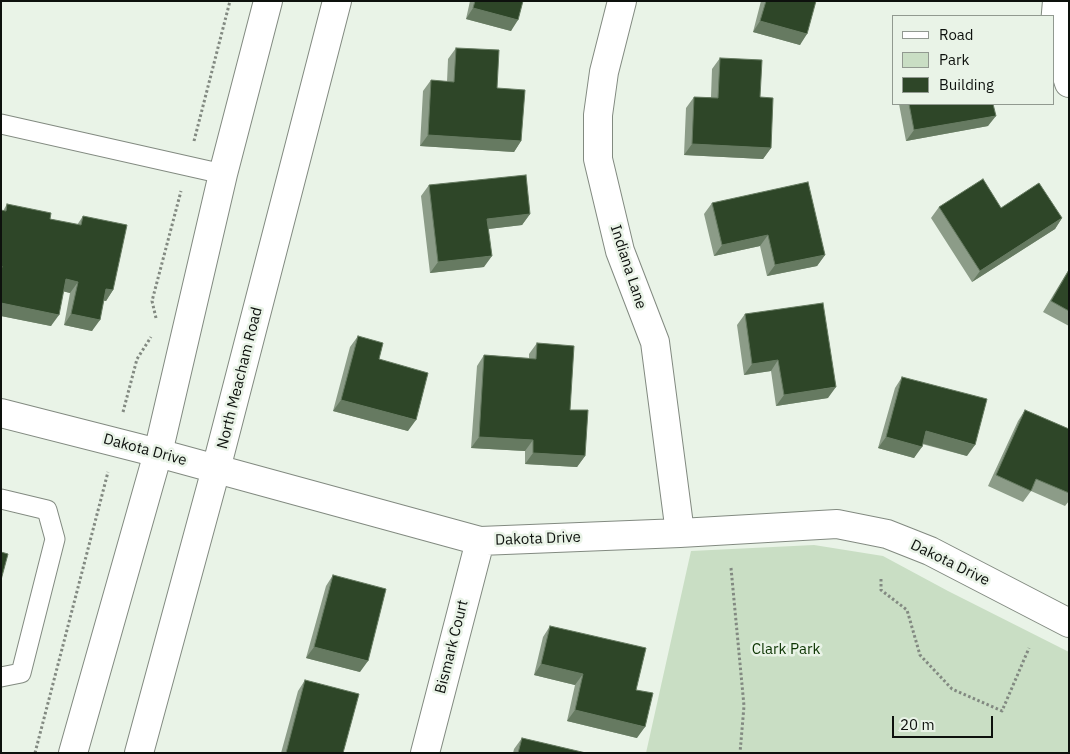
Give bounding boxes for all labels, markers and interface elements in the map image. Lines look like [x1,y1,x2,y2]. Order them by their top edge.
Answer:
legend [892,15,1055,105]
text: Road [939,25,974,44]
text: Park [939,50,969,69]
text: Building [939,75,994,94]
street label: Indiana Lane [606,223,650,311]
street label: North Meacham Road [214,305,266,451]
street label: Dakota Drive [101,430,189,470]
street label: Dakota Drive [495,529,581,549]
street label: Dakota Drive [908,536,992,590]
street label: Bismark Court [432,598,472,696]
park label: Clark Park [752,641,820,659]
scale bar [895,706,996,738]
text: 20 m [900,715,935,734]

